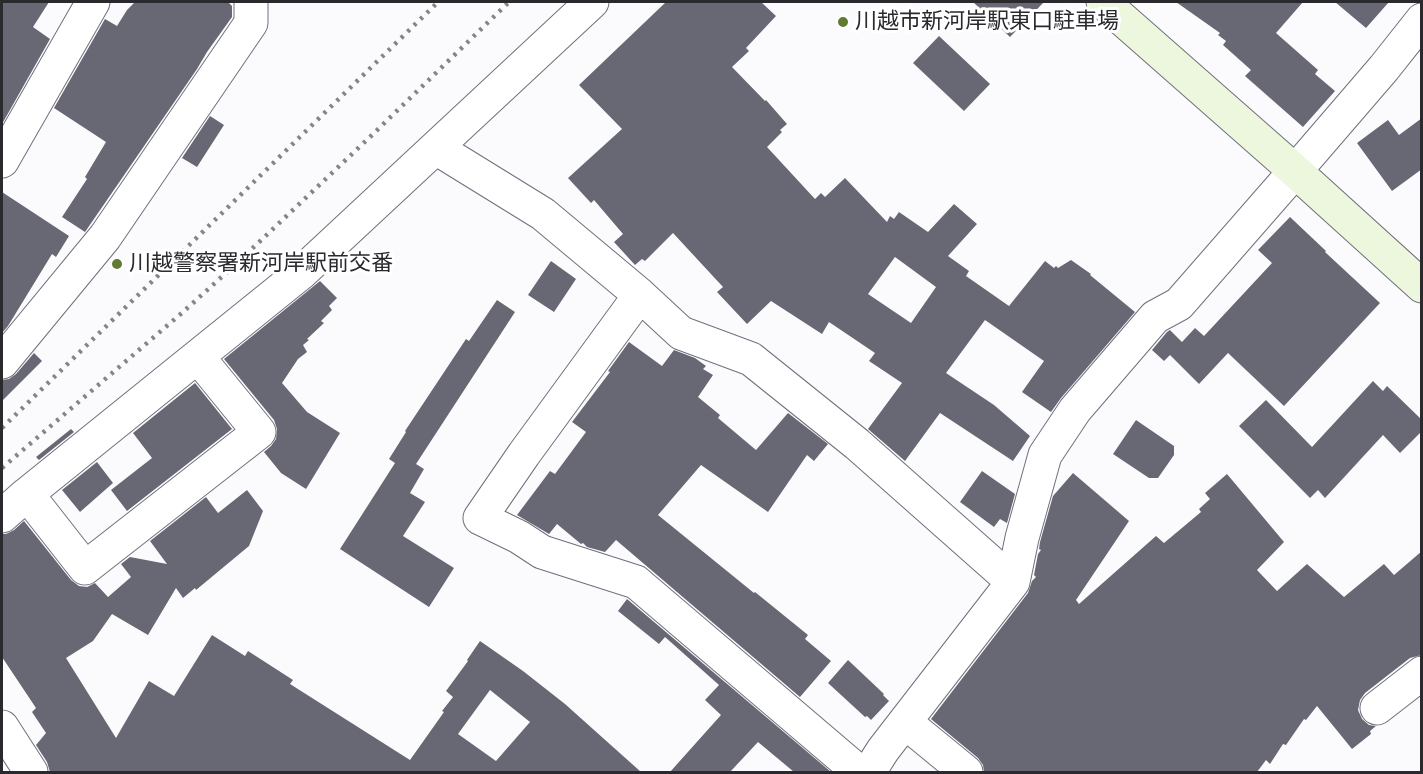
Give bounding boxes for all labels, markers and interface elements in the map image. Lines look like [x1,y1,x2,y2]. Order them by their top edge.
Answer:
place label: 川越市新河岸駅東口駐車場 [855,9,1119,35]
marker: 川越市新河岸駅東口駐車場 [836,15,850,29]
place label: 川越警察署新河岸駅前交番 [129,251,393,277]
marker: 川越警察署新河岸駅前交番 [110,257,124,271]

